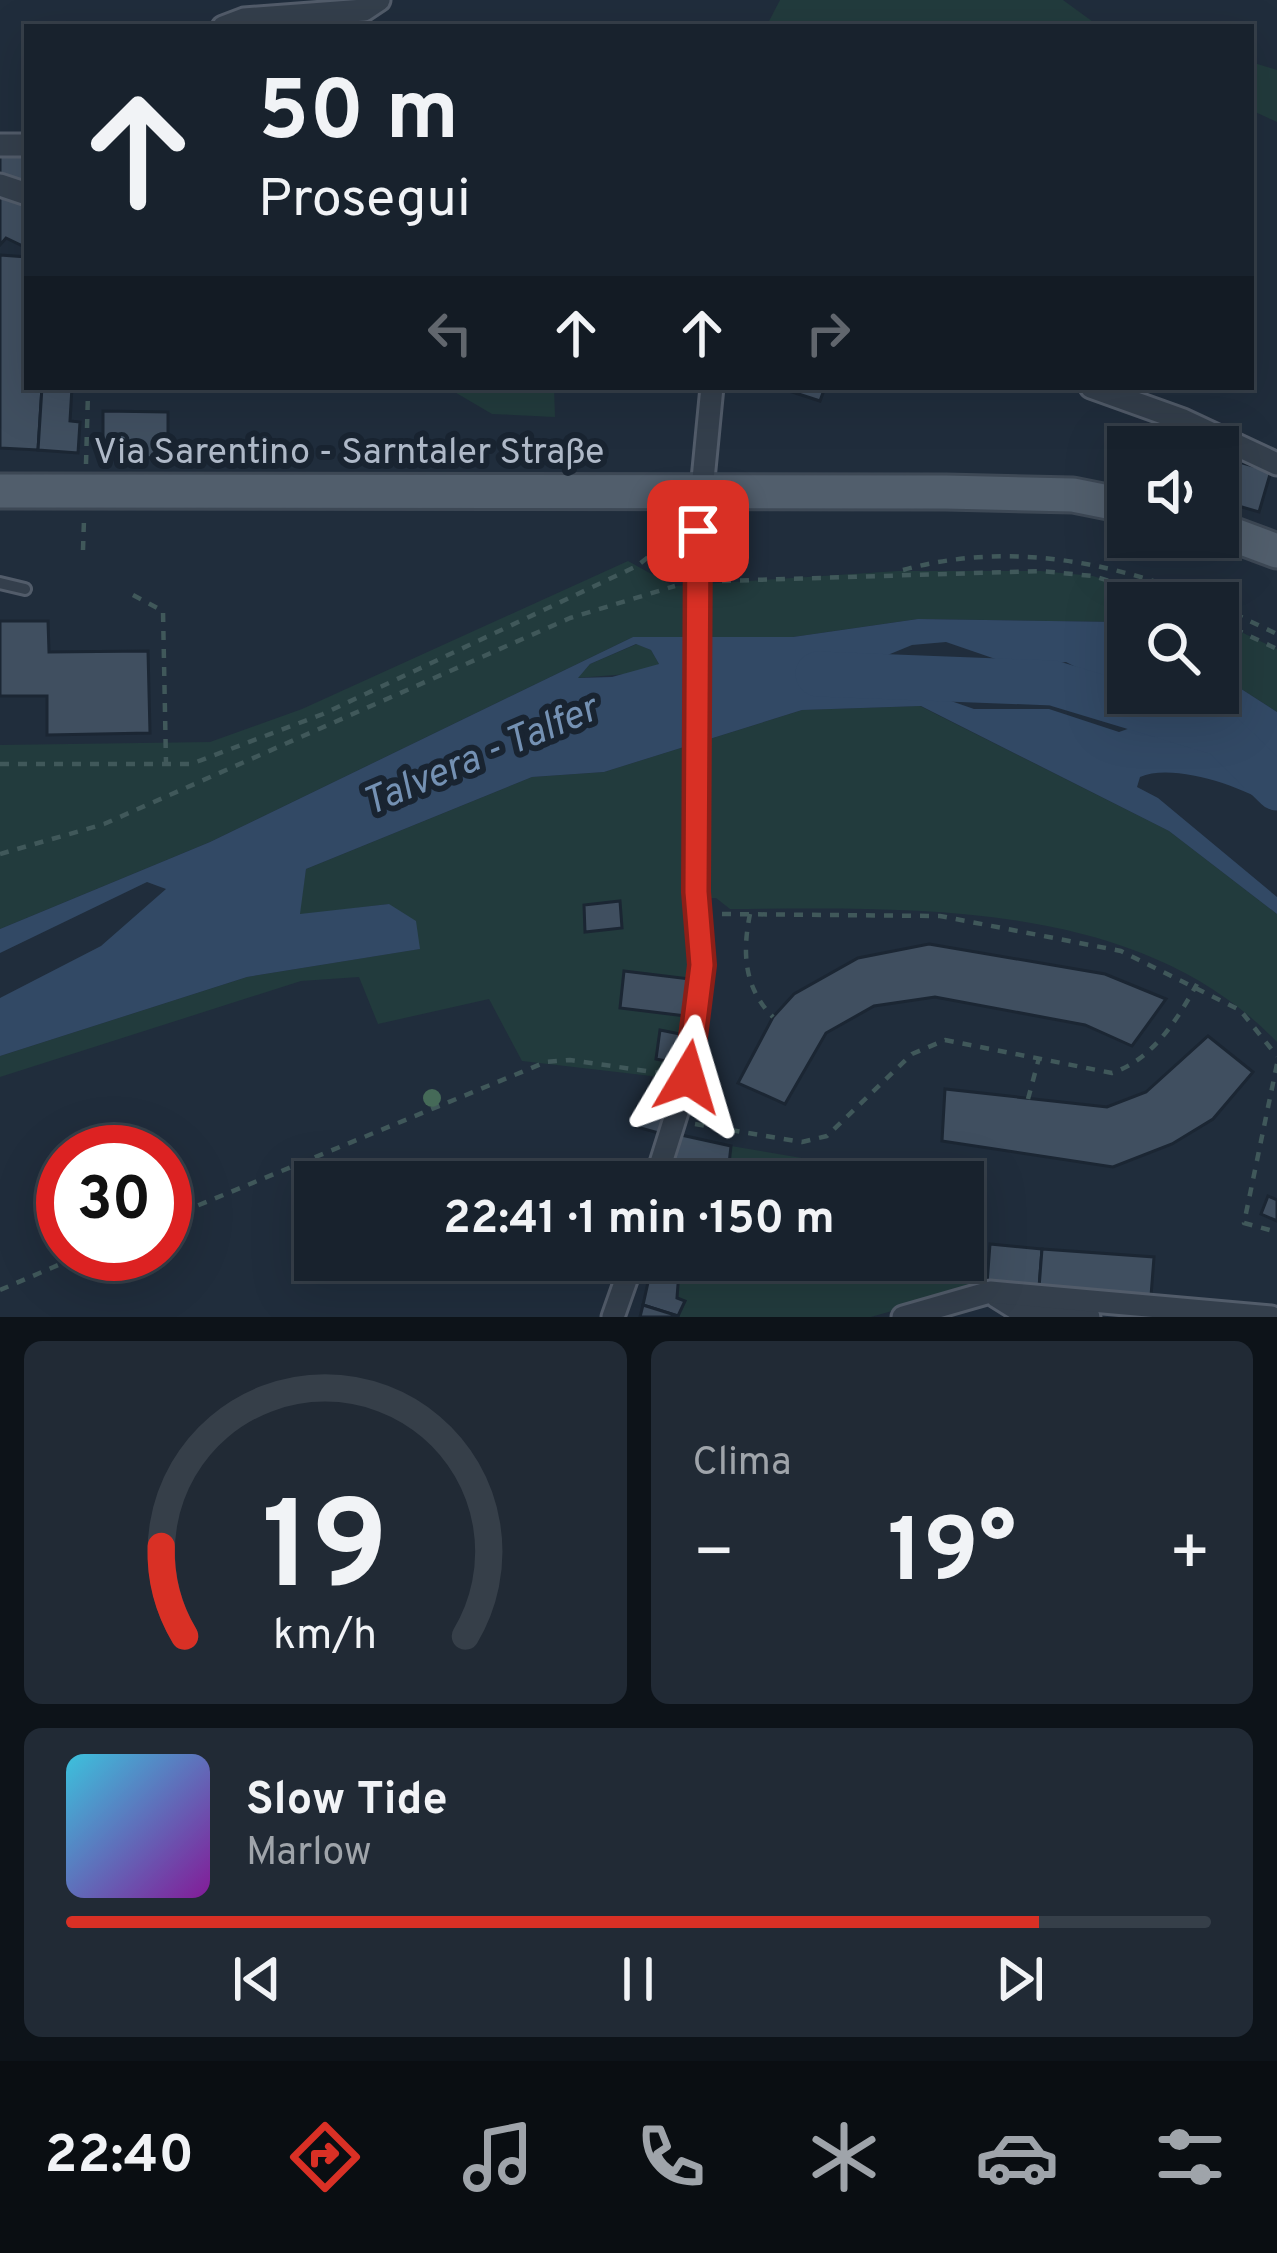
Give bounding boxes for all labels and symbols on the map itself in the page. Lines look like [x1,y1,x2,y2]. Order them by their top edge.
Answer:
street label: Via Sarentino - Sarntaler Straße [94,431,604,477]
pin [647,480,749,582]
water label: Talvera - Talfer [356,685,609,830]
position arrow [625,1014,751,1140]
speed limit sign: 30 [36,1125,192,1281]

